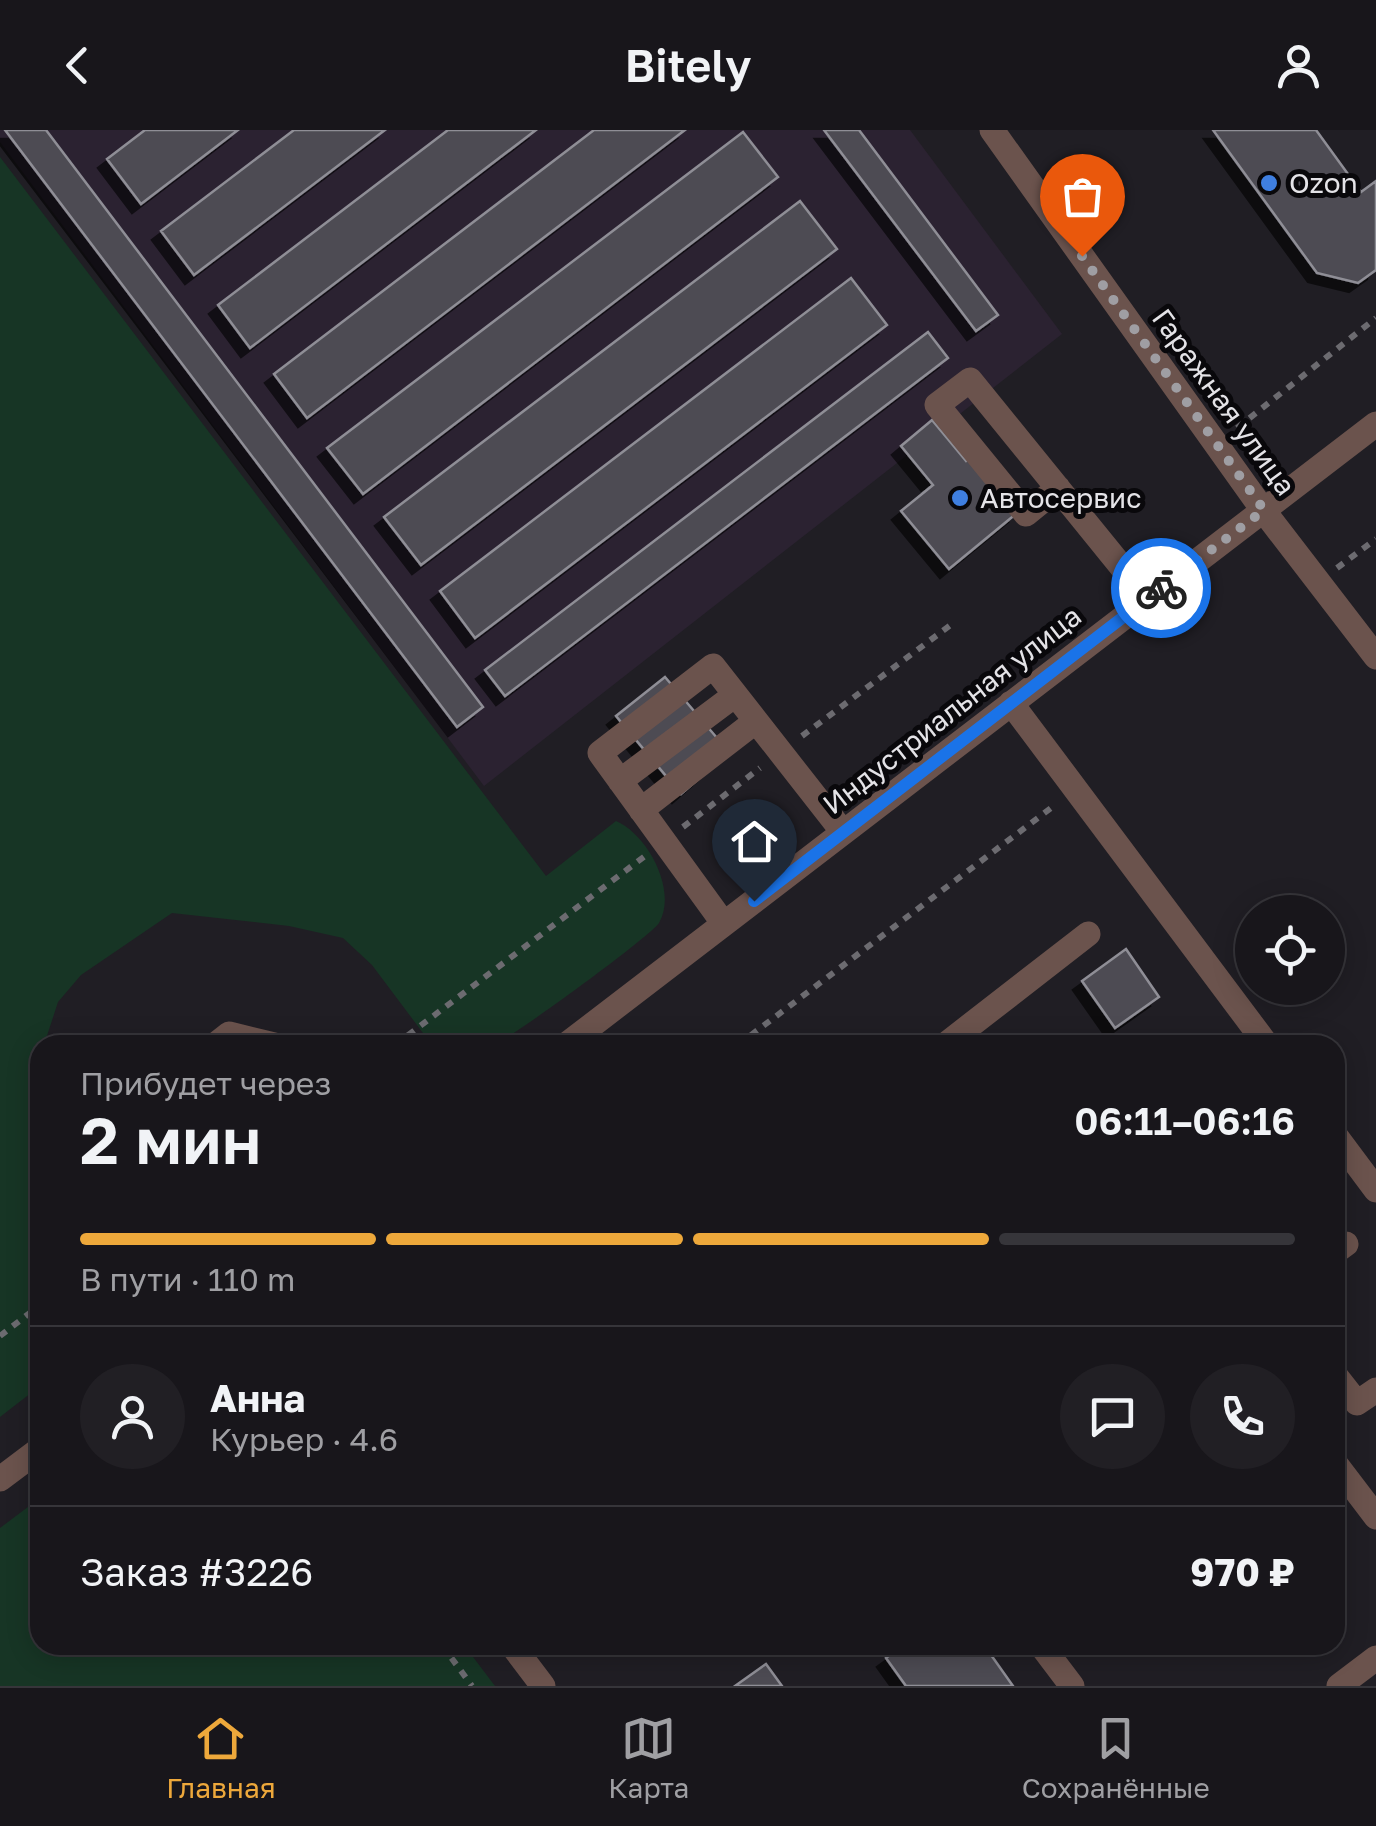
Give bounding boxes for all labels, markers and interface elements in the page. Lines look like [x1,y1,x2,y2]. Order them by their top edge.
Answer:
icon: back [50,38,105,93]
text: Bitely [625,38,751,92]
icon: person [1271,38,1326,93]
pin [1040,154,1125,257]
place label: Ozon [1289,166,1358,199]
icon: bag [1055,169,1110,224]
marker: Ozon [1258,172,1280,194]
street label: Гаражная улица [1146,302,1303,501]
place label: Автосервис [980,481,1141,514]
marker: Автосервис [949,487,971,509]
courier [1111,538,1211,638]
icon: bike [1134,561,1189,616]
street label: Индустриальная улица [816,599,1087,821]
pin [712,799,797,902]
icon: home [727,814,782,869]
map controls [1235,895,1345,1005]
button: locate [1235,895,1345,1005]
text: Прибудет через [80,1064,331,1102]
text: 06:11–06:16 [1074,1098,1295,1143]
text: 2 мин [80,1100,261,1178]
text: В пути · 110 m [80,1260,295,1298]
button: person [80,1364,185,1469]
button: chat [1060,1364,1165,1469]
button: phone [1190,1364,1295,1469]
text: Анна [210,1375,305,1420]
text: Курьер · 4.6 [210,1420,398,1458]
text: Заказ #3226 [80,1549,313,1594]
text: 970 ₽ [1190,1549,1295,1594]
tab: Главная [166,1711,276,1804]
tab: Карта [608,1711,689,1804]
tab: Сохранённые [1022,1711,1210,1804]

